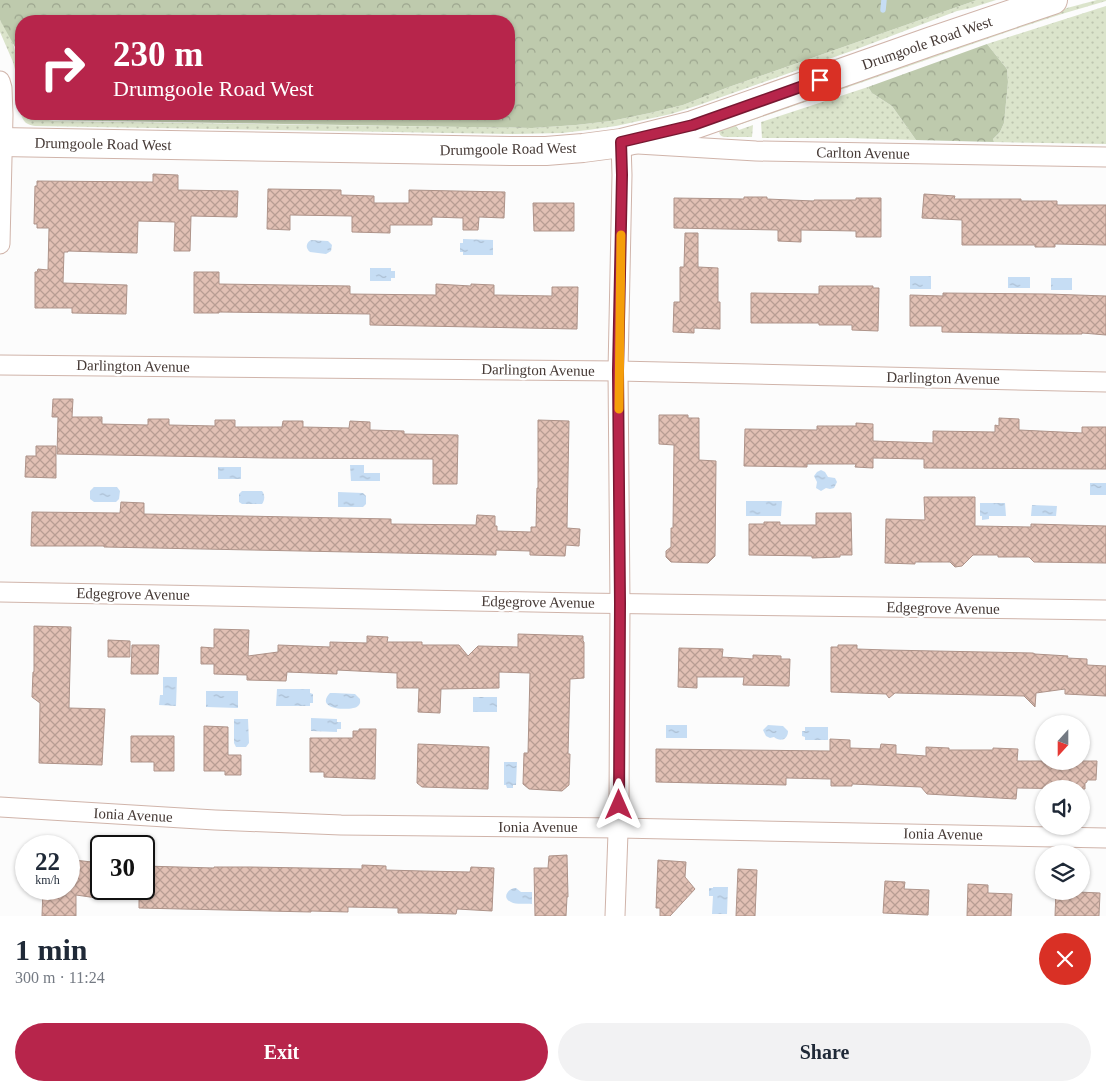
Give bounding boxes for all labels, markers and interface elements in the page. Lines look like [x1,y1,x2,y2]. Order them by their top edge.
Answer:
street label: Drumgoole Road West [860,13,995,73]
icon: right [30,35,95,100]
text: 230 m [113,35,203,74]
pin [799,59,841,101]
icon: arrive [806,66,834,94]
text: Drumgoole Road West [113,76,314,101]
street label: Drumgoole Road West [34,135,172,153]
street label: Drumgoole Road West [439,140,577,158]
street label: Carlton Avenue [816,144,910,162]
street label: Darlington Avenue [76,357,190,375]
street label: Darlington Avenue [481,361,595,379]
street label: Darlington Avenue [886,369,1000,387]
street label: Edgegrove Avenue [76,585,190,603]
street label: Edgegrove Avenue [481,593,595,611]
street label: Edgegrove Avenue [886,599,1000,617]
north arrow [1035,715,1090,770]
map controls [1035,715,1090,900]
position arrow [592,778,644,830]
button: sound [1035,780,1090,835]
street label: Ionia Avenue [93,805,173,825]
street label: Ionia Avenue [498,819,578,835]
street label: Ionia Avenue [903,825,983,843]
speed limit sign: 30 [90,835,155,900]
button: layers [1035,845,1090,900]
text: 22 [35,848,60,875]
text: km/h [35,873,60,887]
text: 1 min [15,933,88,966]
button: close [1039,933,1091,985]
text: 300 m · 11:24 [15,969,105,986]
button: Exit [15,1023,548,1081]
button: Share [558,1023,1091,1081]

